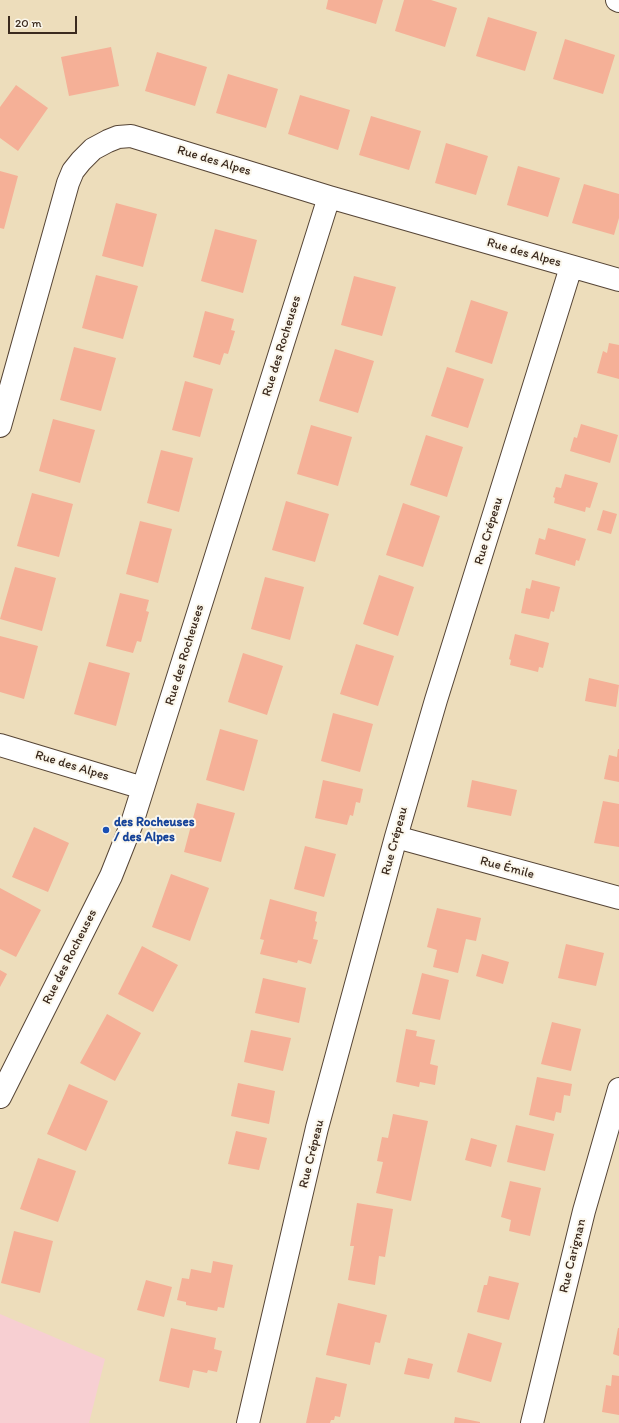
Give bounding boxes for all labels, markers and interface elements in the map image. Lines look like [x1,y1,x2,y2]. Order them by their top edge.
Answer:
scale bar [10,8,79,34]
text: 20 m [15,16,42,30]
street label: Rue des Alpes [175,142,253,180]
street label: Rue des Alpes [485,235,563,271]
street label: Rue des Rocheuses [259,294,305,398]
street label: Rue Crépeau [471,495,507,567]
street label: Rue des Rocheuses [162,603,208,707]
street label: Rue des Alpes [33,747,111,785]
street label: Rue Crépeau [378,805,412,877]
place label: des Rocheuses / des Alpes [114,815,194,846]
marker: des Rocheuses / des Alpes [101,825,111,835]
street label: Rue Émile [478,853,536,883]
street label: Rue des Rocheuses [39,907,101,1007]
street label: Rue Crépeau [296,1118,328,1190]
street label: Rue Carignan [556,1217,590,1295]

